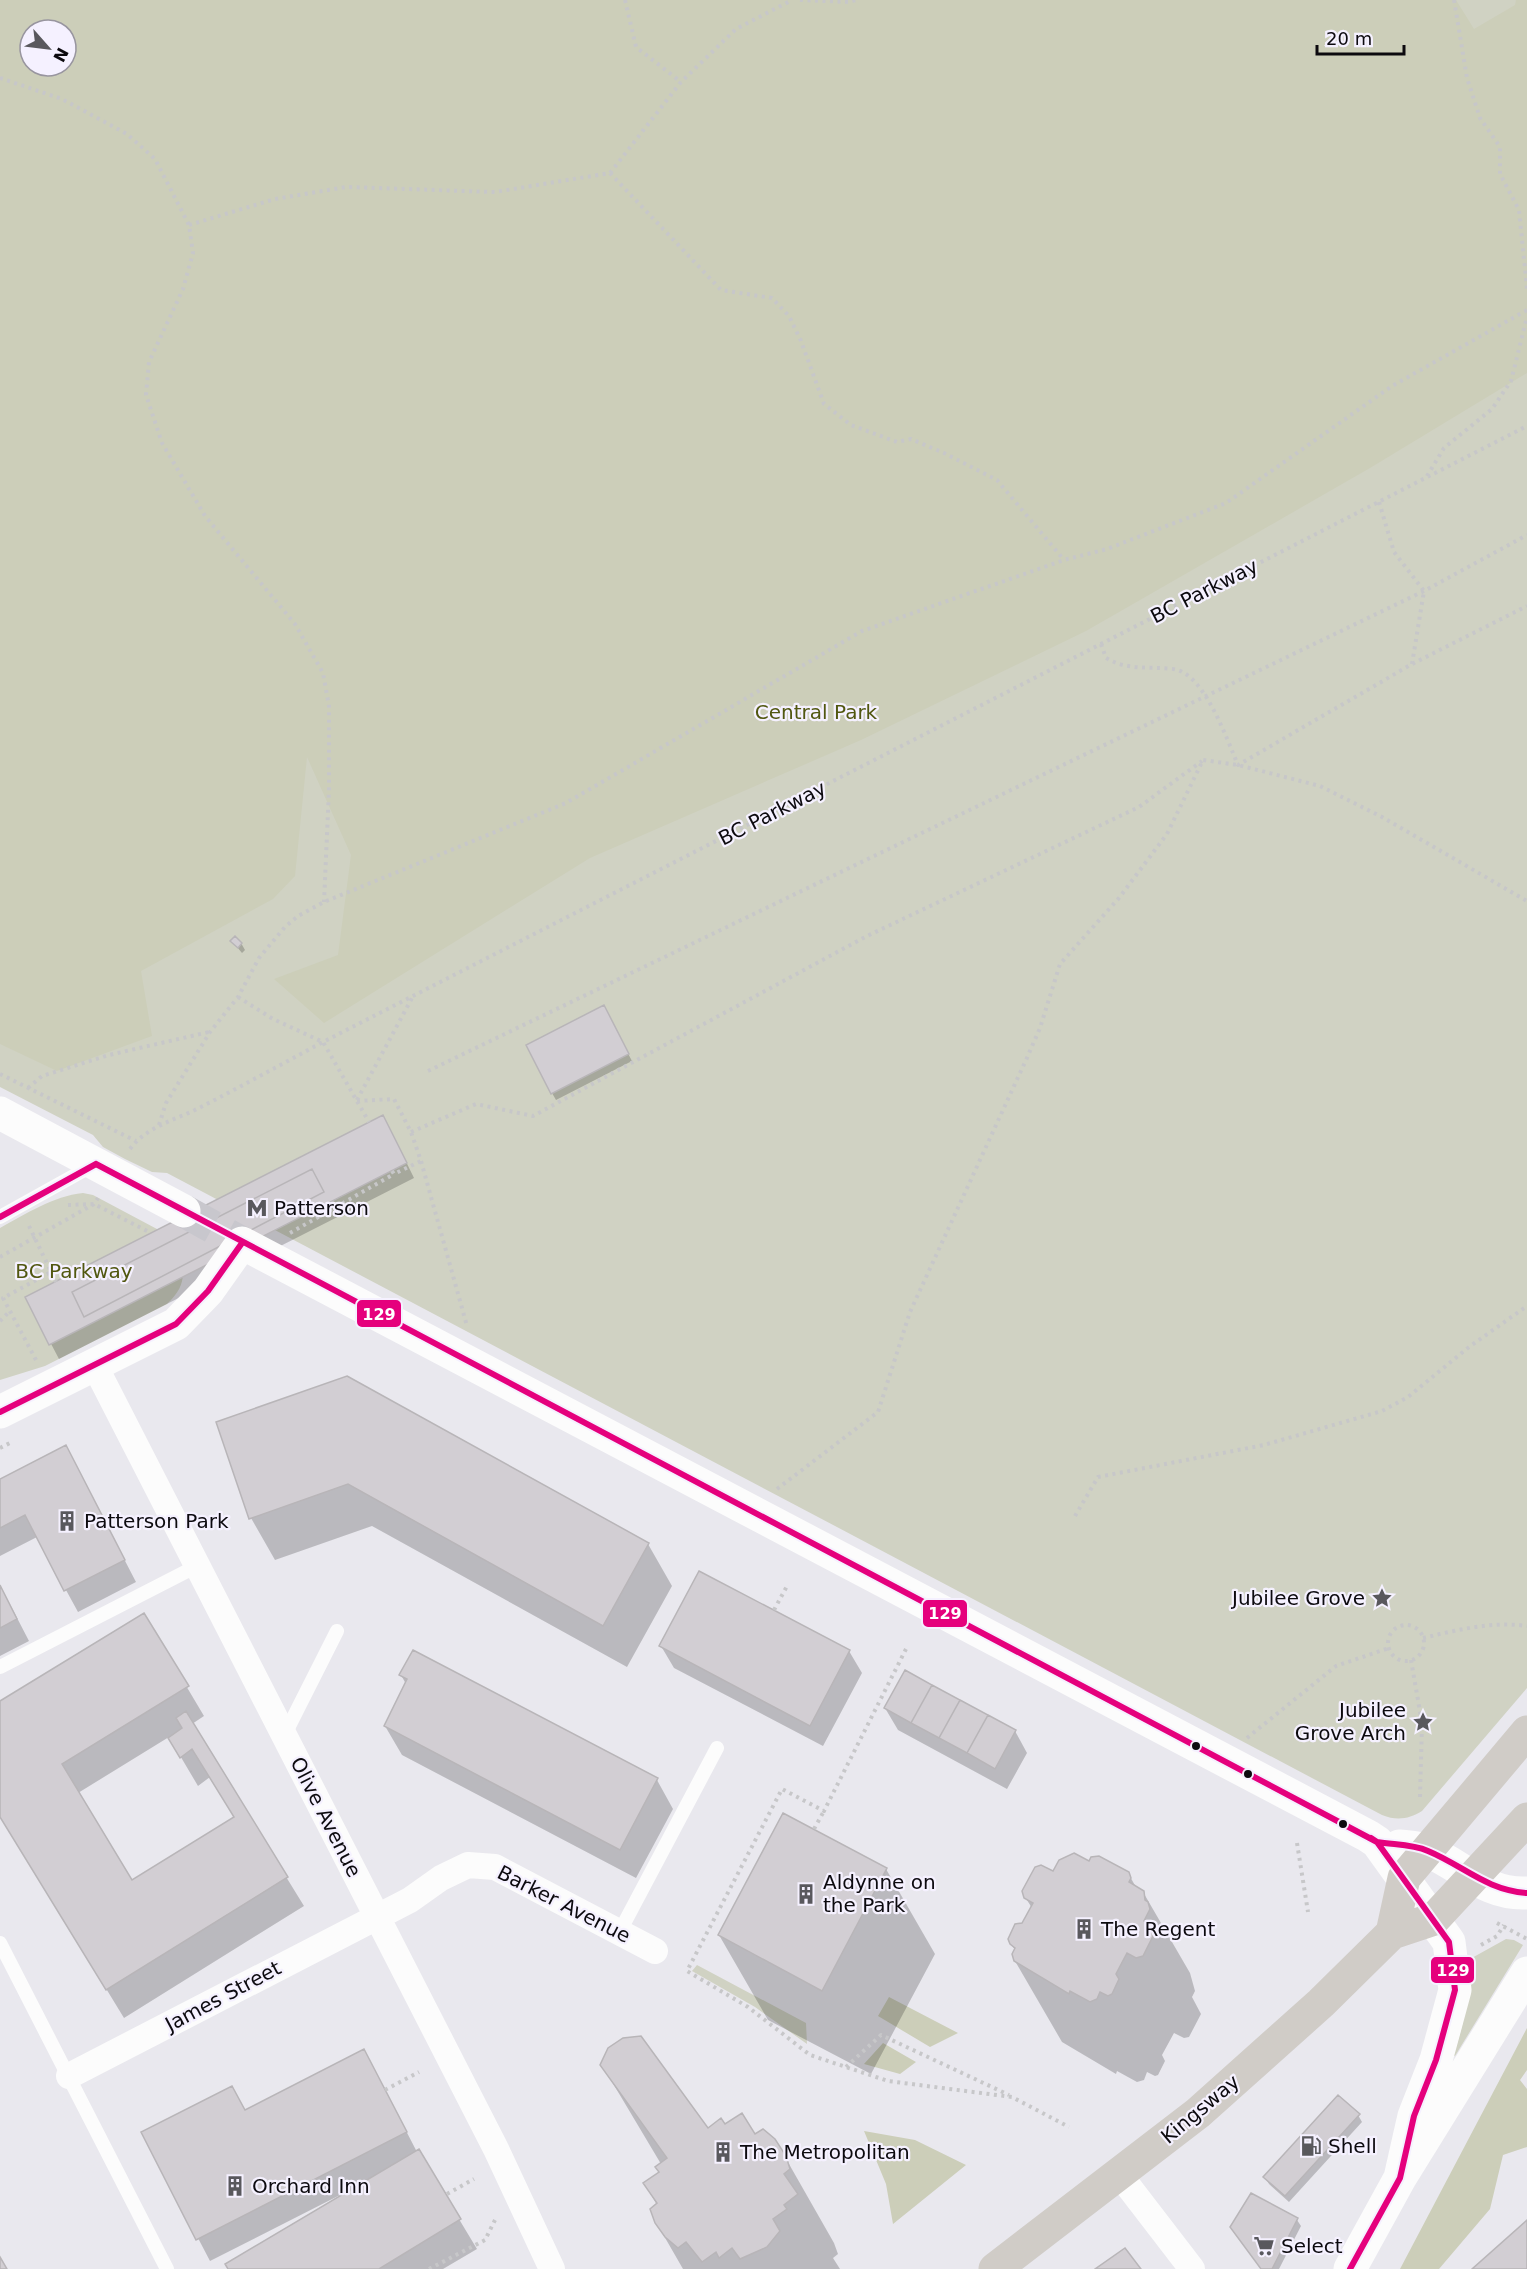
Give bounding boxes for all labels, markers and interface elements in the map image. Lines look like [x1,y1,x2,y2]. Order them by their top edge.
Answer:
north arrow [18,18,78,78]
scale bar [1317,18,1404,56]
text: 20 m [1326,28,1372,49]
text: N [49,44,72,65]
street label: BC Parkway [1146,554,1262,628]
park label: Central Park [755,700,878,724]
street label: BC Parkway [714,776,830,850]
metro station icon: Patterson [245,1196,269,1220]
place label: Patterson [274,1196,369,1220]
park label: BC Parkway [15,1259,133,1283]
line badge: 129 [356,1299,402,1328]
text: 129 [362,1305,396,1324]
building icon: Patterson Park [55,1509,79,1533]
place label: Patterson Park [84,1509,229,1533]
place label: Jubilee Grove [1230,1586,1365,1610]
place icon: Jubilee Grove [1370,1586,1394,1610]
line badge: 129 [922,1599,968,1628]
text: 129 [928,1604,962,1623]
place label: Jubilee Grove Arch [1295,1698,1406,1745]
place icon: Jubilee Grove Arch [1411,1710,1435,1734]
unlabelled marker [1190,1740,1202,1752]
street label: Olive Avenue [285,1753,367,1881]
unlabelled marker [1242,1768,1254,1780]
unlabelled marker [1337,1818,1349,1830]
street label: Barker Avenue [493,1860,635,1948]
place label: Aldynne on the Park [823,1870,936,1917]
building icon: Aldynne on the Park [794,1882,818,1906]
building icon: The Regent [1072,1917,1096,1941]
place label: The Regent [1100,1917,1216,1941]
street label: James Street [159,1955,285,2037]
line badge: 129 [1430,1956,1475,1984]
text: 129 [1436,1961,1470,1980]
street label: Kingsway [1156,2069,1244,2149]
fuel station icon: Shell [1299,2134,1323,2158]
place label: Shell [1328,2134,1377,2158]
building icon: The Metropolitan [711,2140,735,2164]
place label: The Metropolitan [739,2140,910,2164]
building icon: Orchard Inn [223,2174,247,2198]
place label: Orchard Inn [252,2174,370,2198]
supermarket icon: Select [1252,2234,1276,2258]
place label: Select [1281,2234,1343,2258]

